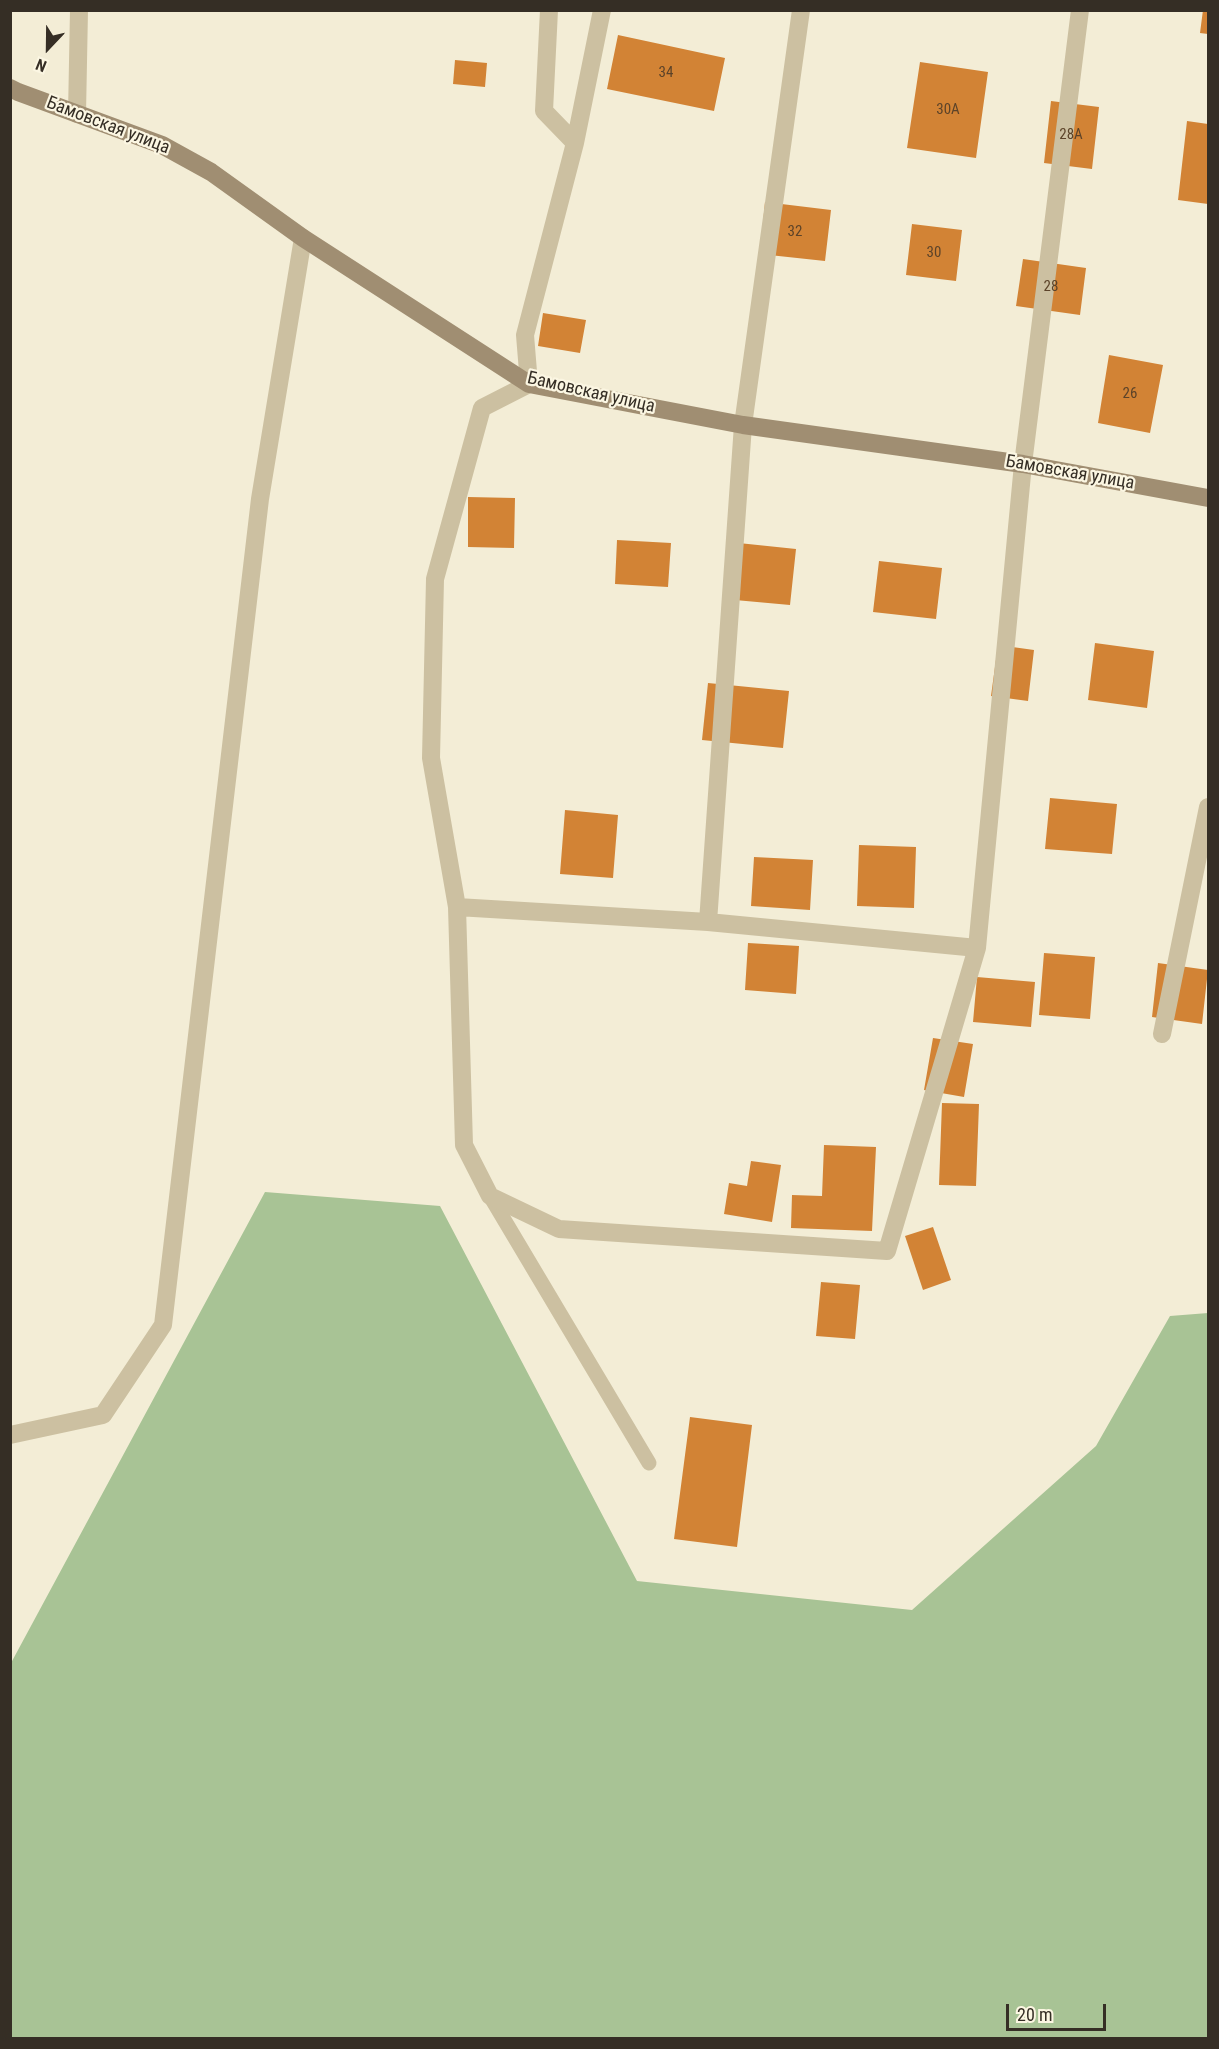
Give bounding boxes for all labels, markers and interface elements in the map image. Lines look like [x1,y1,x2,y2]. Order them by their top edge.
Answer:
north arrow [18,18,78,78]
text: N [33,55,49,76]
house number: 34 [659,64,673,82]
street label: Бамовская улица [43,93,173,159]
house number: 30А [936,101,960,119]
house number: 28А [1059,126,1083,144]
house number: 32 [788,223,802,241]
house number: 30 [927,244,941,262]
house number: 28 [1044,278,1058,296]
street label: Бамовская улица [525,368,657,418]
house number: 26 [1123,385,1137,403]
street label: Бамовская улица [1004,451,1136,495]
scale bar [1009,1992,1110,2030]
text: 20 m [1017,2004,1052,2025]

